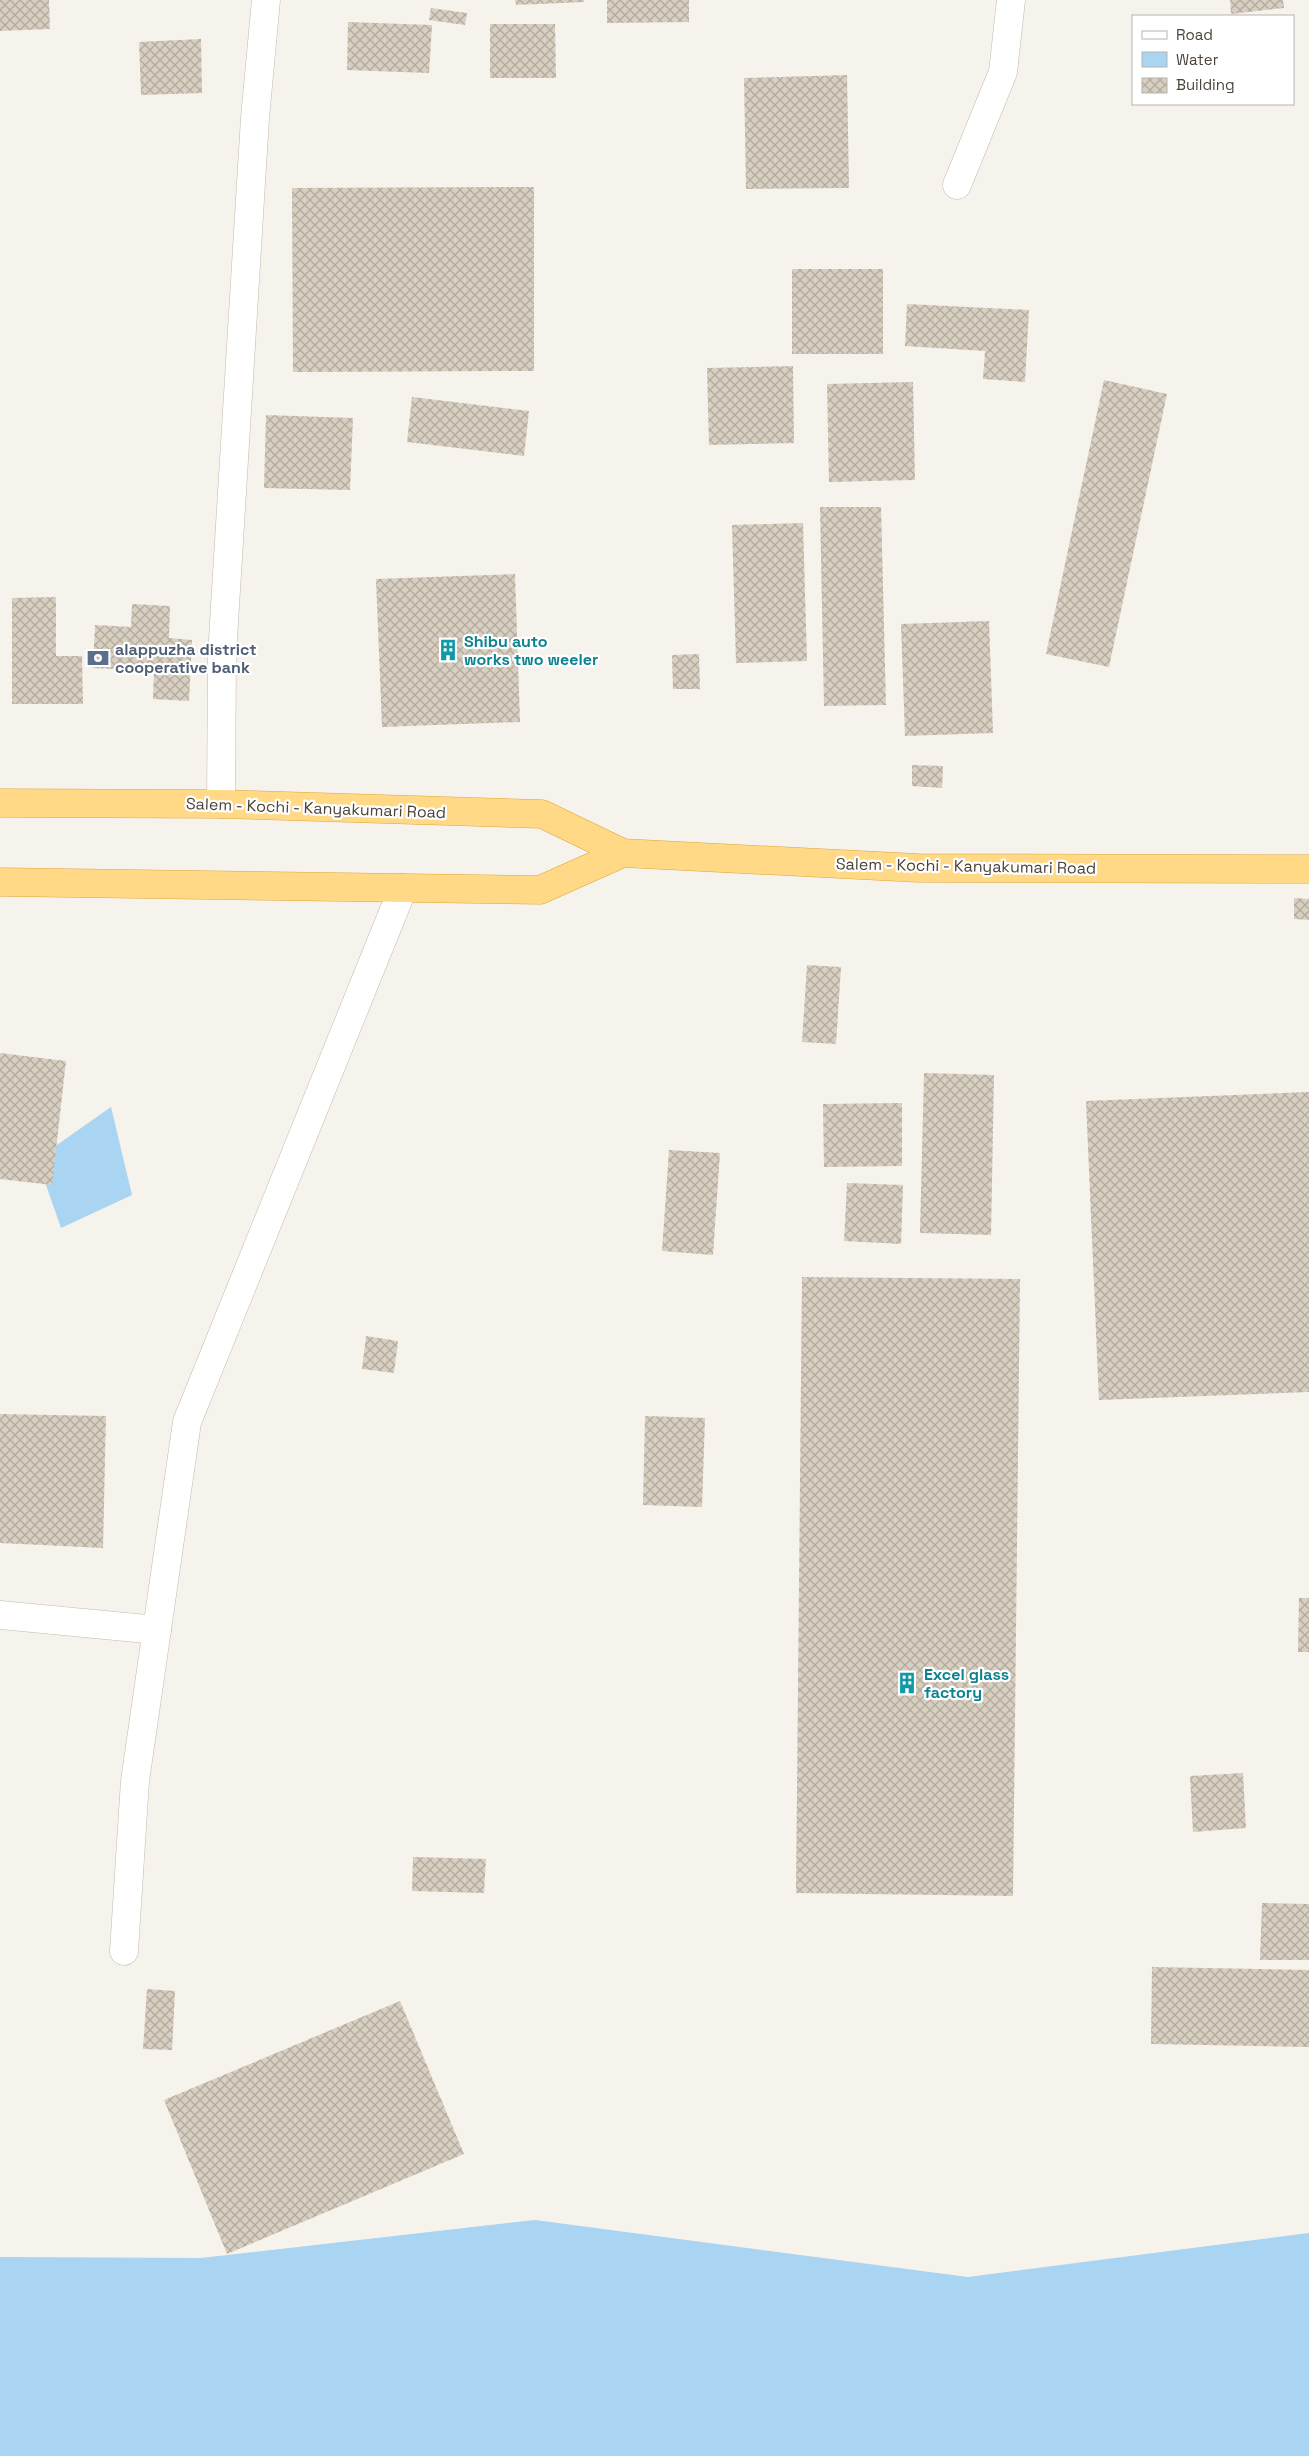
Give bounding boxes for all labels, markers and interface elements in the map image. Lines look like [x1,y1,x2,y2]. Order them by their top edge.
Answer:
legend [1132,15,1294,105]
text: Road [1176,25,1213,44]
text: Water [1176,50,1219,69]
text: Building [1176,75,1235,94]
place label: Shibu auto works two weeler [464,631,598,670]
building icon: Shibu auto works two weeler [435,637,461,663]
place label: alappuzha district cooperative bank [115,639,256,678]
bank icon: alappuzha district cooperative bank [85,645,111,671]
street label: Salem - Kochi - Kanyakumari Road [186,793,446,823]
street label: Salem - Kochi - Kanyakumari Road [836,853,1096,879]
place label: Excel glass factory [924,1664,1009,1703]
building icon: Excel glass factory [894,1670,920,1696]

